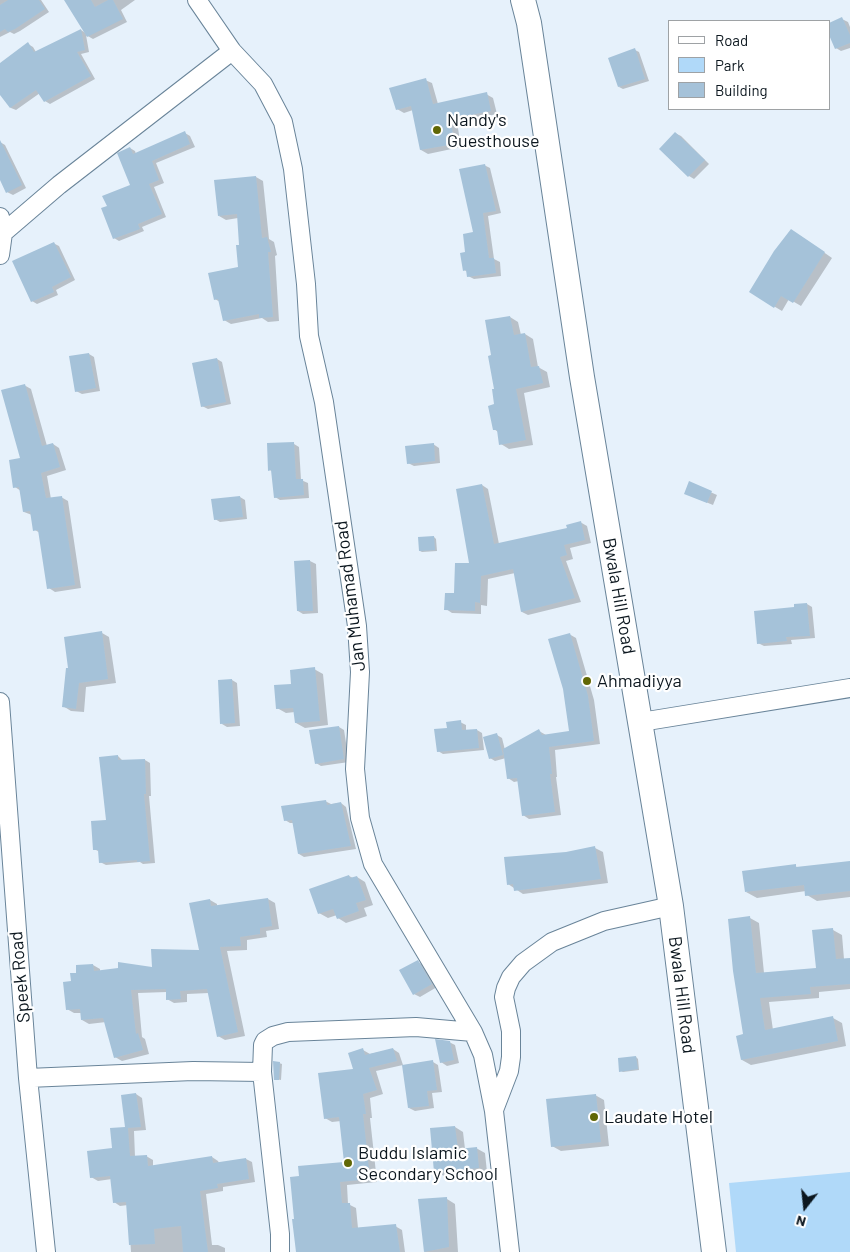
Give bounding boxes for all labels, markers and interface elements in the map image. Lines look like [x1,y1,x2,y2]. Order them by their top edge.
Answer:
legend [668,20,830,110]
text: Road [715,31,748,49]
text: Park [715,56,744,74]
text: Building [715,81,768,99]
place label: Nandy's Guesthouse [447,109,540,152]
marker: Nandy's Guesthouse [431,124,443,136]
street label: Jan Muhamad Road [330,519,370,673]
street label: Bwala Hill Road [598,536,640,656]
place label: Ahmadiyya [597,670,682,692]
marker: Ahmadiyya [581,675,593,687]
street label: Speek Road [5,930,35,1024]
street label: Bwala Hill Road [664,935,700,1055]
place label: Laudate Hotel [604,1106,713,1128]
marker: Laudate Hotel [588,1111,600,1123]
place label: Buddu Islamic Secondary School [358,1142,498,1184]
marker: Buddu Islamic Secondary School [342,1157,354,1169]
north arrow [780,1182,830,1232]
text: N [794,1212,808,1231]

